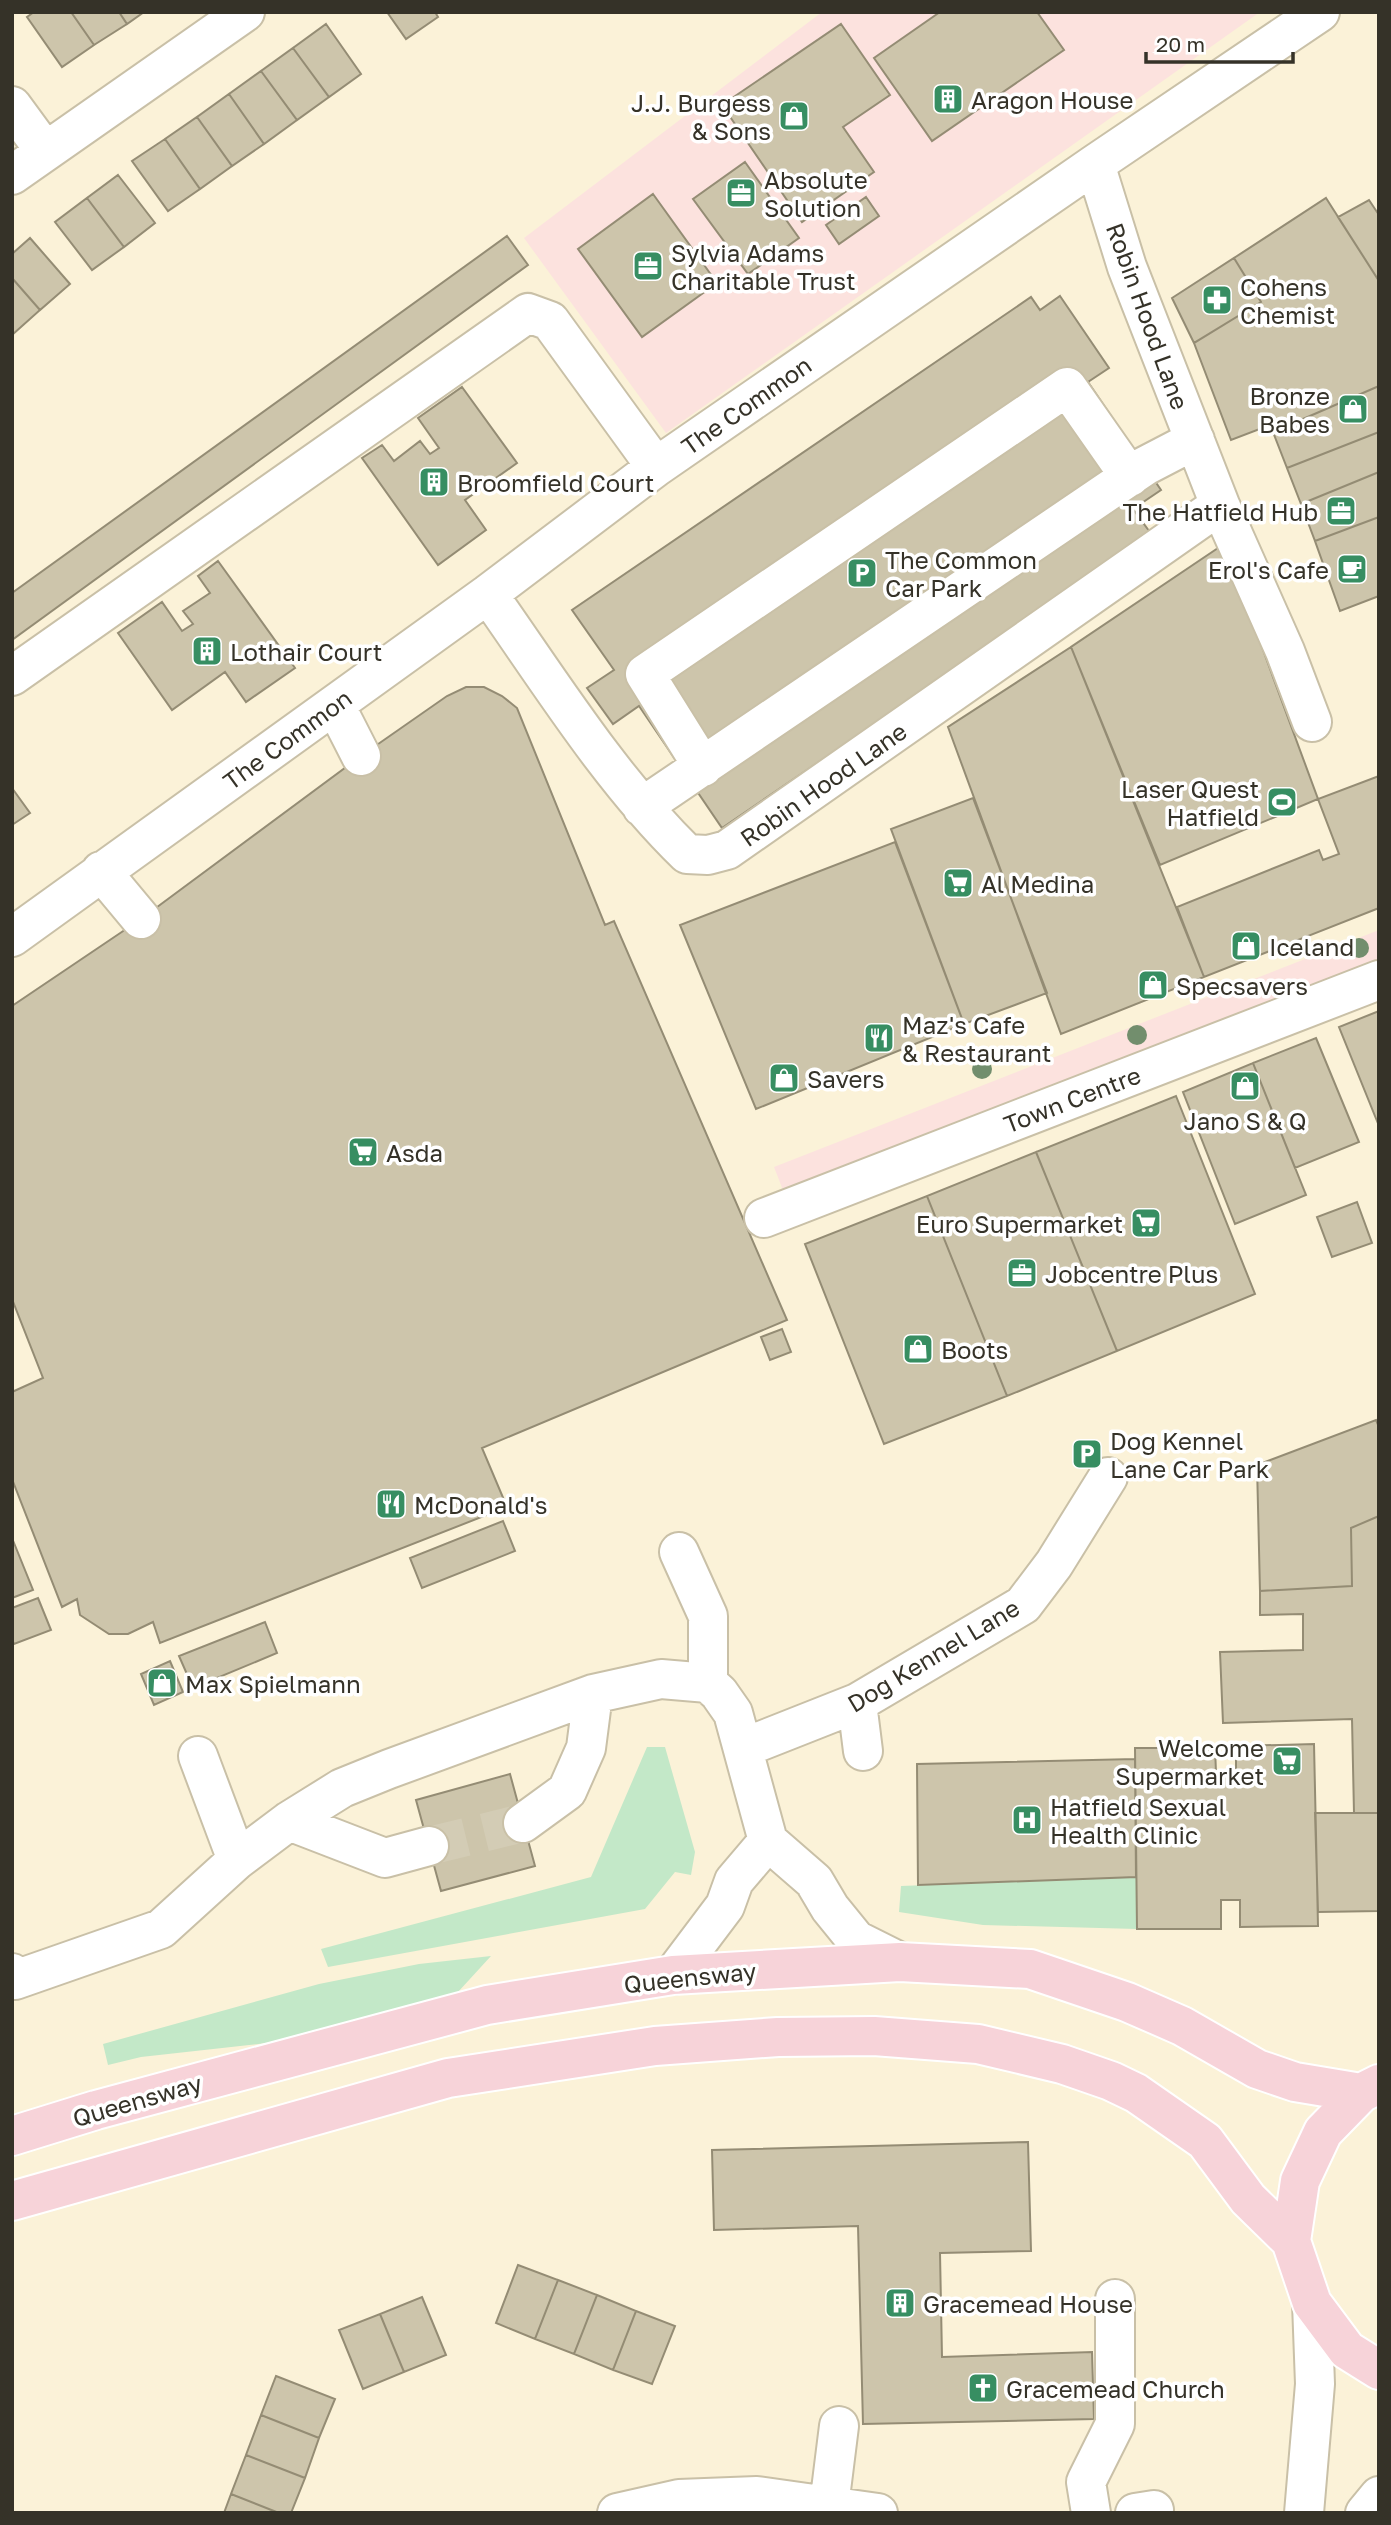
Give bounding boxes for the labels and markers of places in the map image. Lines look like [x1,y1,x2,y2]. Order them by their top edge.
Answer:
building icon: Aragon House [931,82,965,116]
place label: Aragon House [971,85,1133,114]
place label: J.J. Burgess & Sons [631,88,771,145]
shop icon: J.J. Burgess & Sons [777,99,811,133]
place label: Absolute Solution [764,165,868,222]
office icon: Absolute Solution [724,176,758,210]
place label: Sylvia Adams Charitable Trust [671,238,856,295]
office icon: Sylvia Adams Charitable Trust [631,249,665,283]
place label: Cohens Chemist [1240,272,1335,329]
pharmacy icon: Cohens Chemist [1200,283,1234,317]
place label: Bronze Babes [1249,381,1330,438]
shop icon: Bronze Babes [1336,392,1370,426]
building icon: Broomfield Court [417,465,451,499]
place label: Broomfield Court [457,468,654,497]
office icon: The Hatfield Hub [1324,494,1358,528]
place label: The Hatfield Hub [1122,497,1318,526]
place label: The Common Car Park [885,545,1037,602]
cafe icon: Erol's Cafe [1335,552,1369,586]
place label: Erol's Cafe [1208,555,1329,584]
parking icon: The Common Car Park [845,556,879,590]
building icon: Lothair Court [190,634,224,668]
place label: Lothair Court [230,637,382,666]
place label: Laser Quest Hatfield [1121,774,1259,831]
sports icon: Laser Quest Hatfield [1265,785,1299,819]
supermarket icon: Al Medina [941,866,975,900]
place label: Al Medina [981,869,1094,898]
shop icon: Iceland [1229,929,1263,963]
place label: Iceland [1269,932,1354,961]
shop icon: Specsavers [1136,968,1170,1002]
place label: Specsavers [1176,971,1308,1000]
place label: Maz's Cafe & Restaurant [902,1010,1051,1067]
restaurant icon: Maz's Cafe & Restaurant [862,1021,896,1055]
shop icon: Savers [767,1061,801,1095]
place label: Savers [807,1064,884,1093]
shop icon: Jano S & Q [1228,1069,1262,1103]
place label: Jano S & Q [1183,1106,1307,1135]
supermarket icon: Asda [346,1135,380,1169]
place label: Asda [386,1138,443,1167]
supermarket icon: Euro Supermarket [1129,1206,1163,1240]
place label: Euro Supermarket [916,1209,1123,1238]
office icon: Jobcentre Plus [1005,1256,1039,1290]
place label: Jobcentre Plus [1045,1259,1218,1288]
shop icon: Boots [901,1332,935,1366]
place label: Boots [941,1335,1008,1364]
place label: Dog Kennel Lane Car Park [1110,1426,1269,1483]
parking icon: Dog Kennel Lane Car Park [1070,1437,1104,1471]
restaurant icon: McDonald's [374,1487,408,1521]
place label: McDonald's [414,1490,547,1519]
shop icon: Max Spielmann [145,1666,179,1700]
place label: Max Spielmann [185,1669,361,1698]
place label: Welcome Supermarket [1115,1733,1264,1790]
supermarket icon: Welcome Supermarket [1270,1744,1304,1778]
place label: Hatfield Sexual Health Clinic [1050,1792,1226,1849]
hospital icon: Hatfield Sexual Health Clinic [1010,1803,1044,1837]
building icon: Gracemead House [883,2286,917,2320]
place label: Gracemead House [923,2289,1133,2318]
church icon: Gracemead Church [966,2371,1000,2405]
place label: Gracemead Church [1006,2374,1225,2403]

